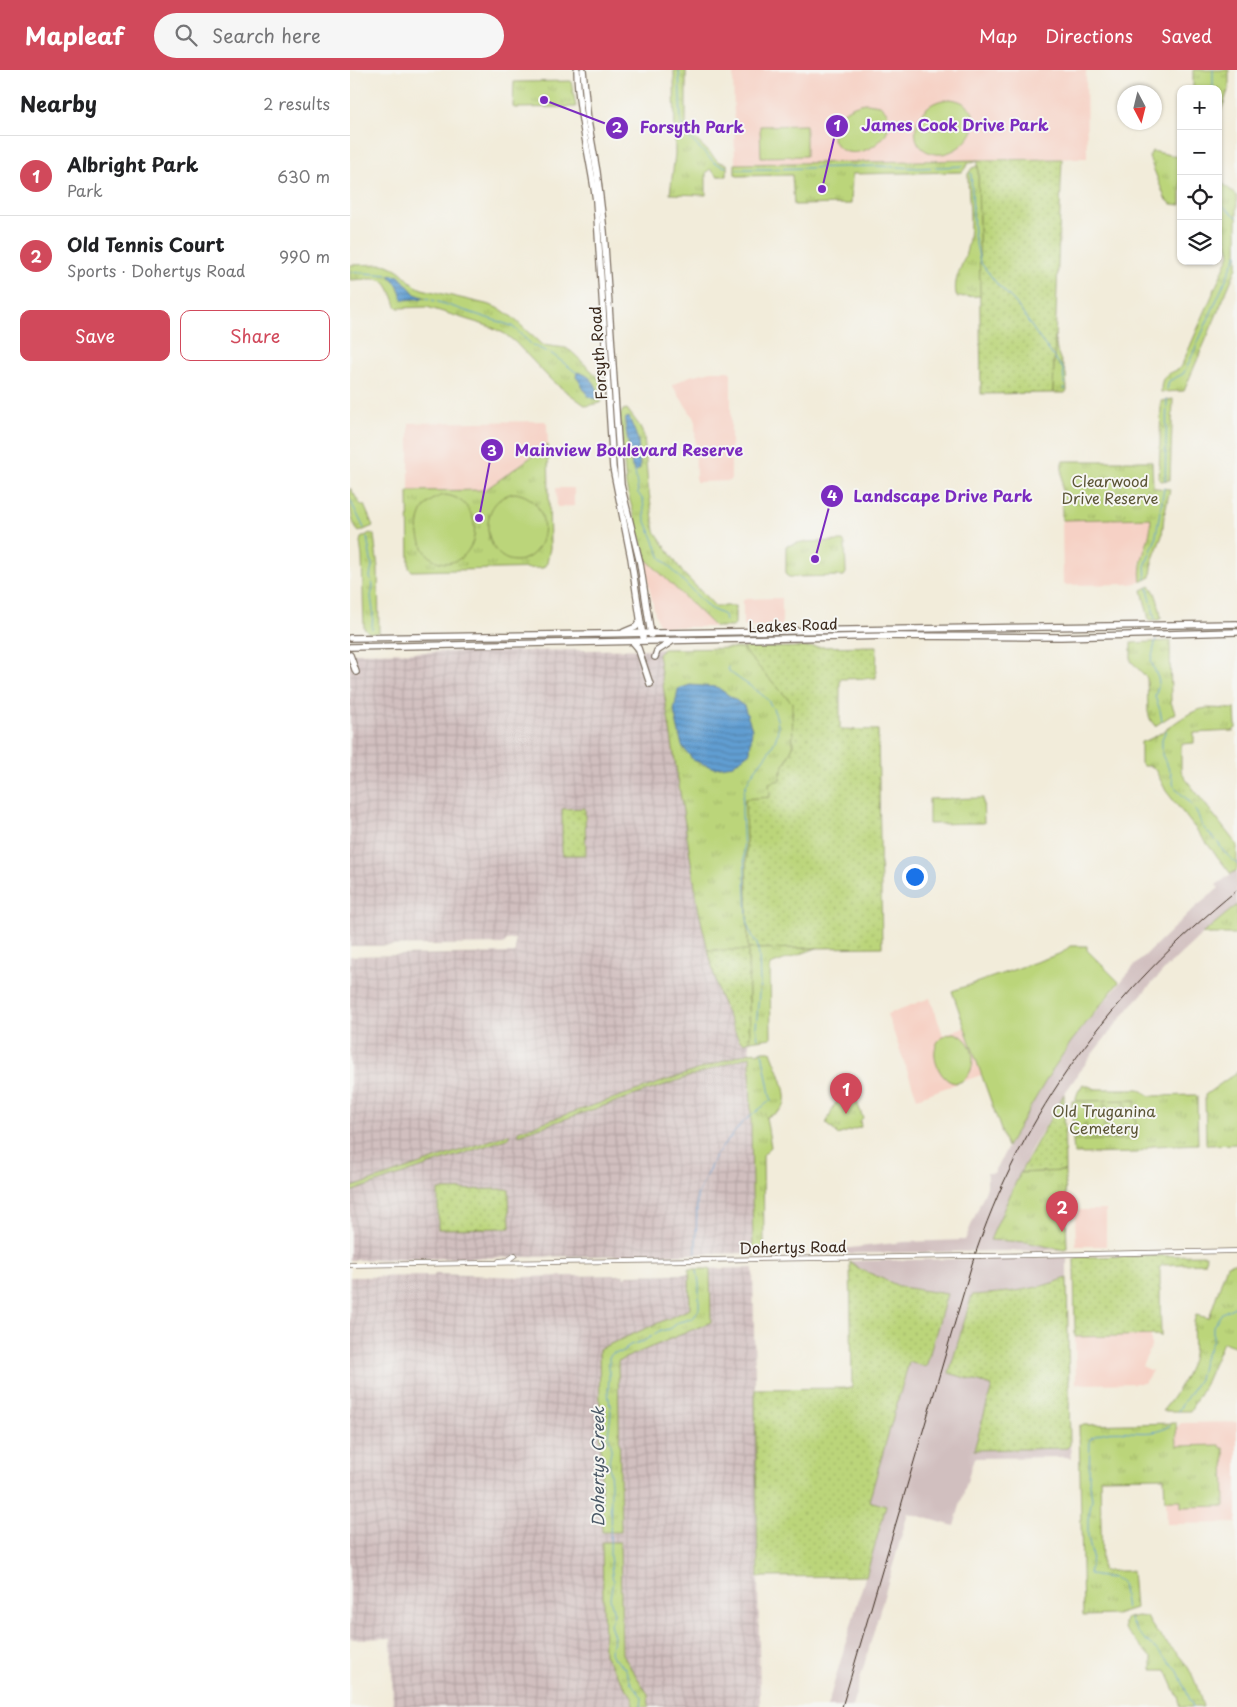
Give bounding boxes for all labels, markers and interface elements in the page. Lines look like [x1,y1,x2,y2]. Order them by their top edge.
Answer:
search box [154,13,504,58]
text: Mapleaf [25,17,124,53]
icon: search [172,21,200,49]
text: Search here [212,21,321,49]
text: Map [979,22,1017,49]
text: Directions [1045,22,1133,49]
text: Saved [1161,22,1212,49]
north arrow [1117,85,1162,130]
map controls [1177,85,1222,265]
button: + [1177,85,1222,130]
text: Nearby [20,87,97,119]
text: 2 results [263,91,330,115]
callout: James Cook Drive Park [825,110,1060,141]
callout: Forsyth Park [605,112,755,143]
text: James Cook Drive Park [861,112,1049,136]
text: 1 [833,113,841,136]
text: Forsyth Park [640,114,745,138]
text: 2 [612,115,623,138]
button: − [1177,130,1222,175]
text: Albright Park [67,150,198,178]
text: 1 [32,164,40,188]
text: 630 m [277,164,330,188]
button: locate [1177,175,1222,220]
text: Park [67,178,103,202]
button: layers [1177,220,1222,265]
text: Old Tennis Court [67,230,225,258]
text: 2 [30,244,42,268]
text: 990 m [279,244,330,268]
text: Sports · Dohertys Road [67,258,246,282]
street label: Forsyth Road [583,305,612,401]
button: Save [20,310,170,361]
button: Share [180,310,330,361]
callout: Mainview Boulevard Reserve [479,435,753,466]
text: Mainview Boulevard Reserve [515,437,744,461]
text: 3 [487,438,497,461]
park label: Clearwood Drive Reserve [1062,469,1158,509]
callout: Landscape Drive Park [819,481,1042,512]
text: 4 [827,483,837,506]
text: Landscape Drive Park [853,483,1033,507]
street label: Leakes Road [748,611,838,638]
your location [902,864,928,890]
pin: 1 [830,1073,862,1114]
park label: Old Truganina Cemetery [1052,1099,1156,1139]
pin: 2 [1046,1191,1078,1232]
street label: Dohertys Road [739,1234,847,1259]
water label: Dohertys Creek [585,1405,609,1527]

